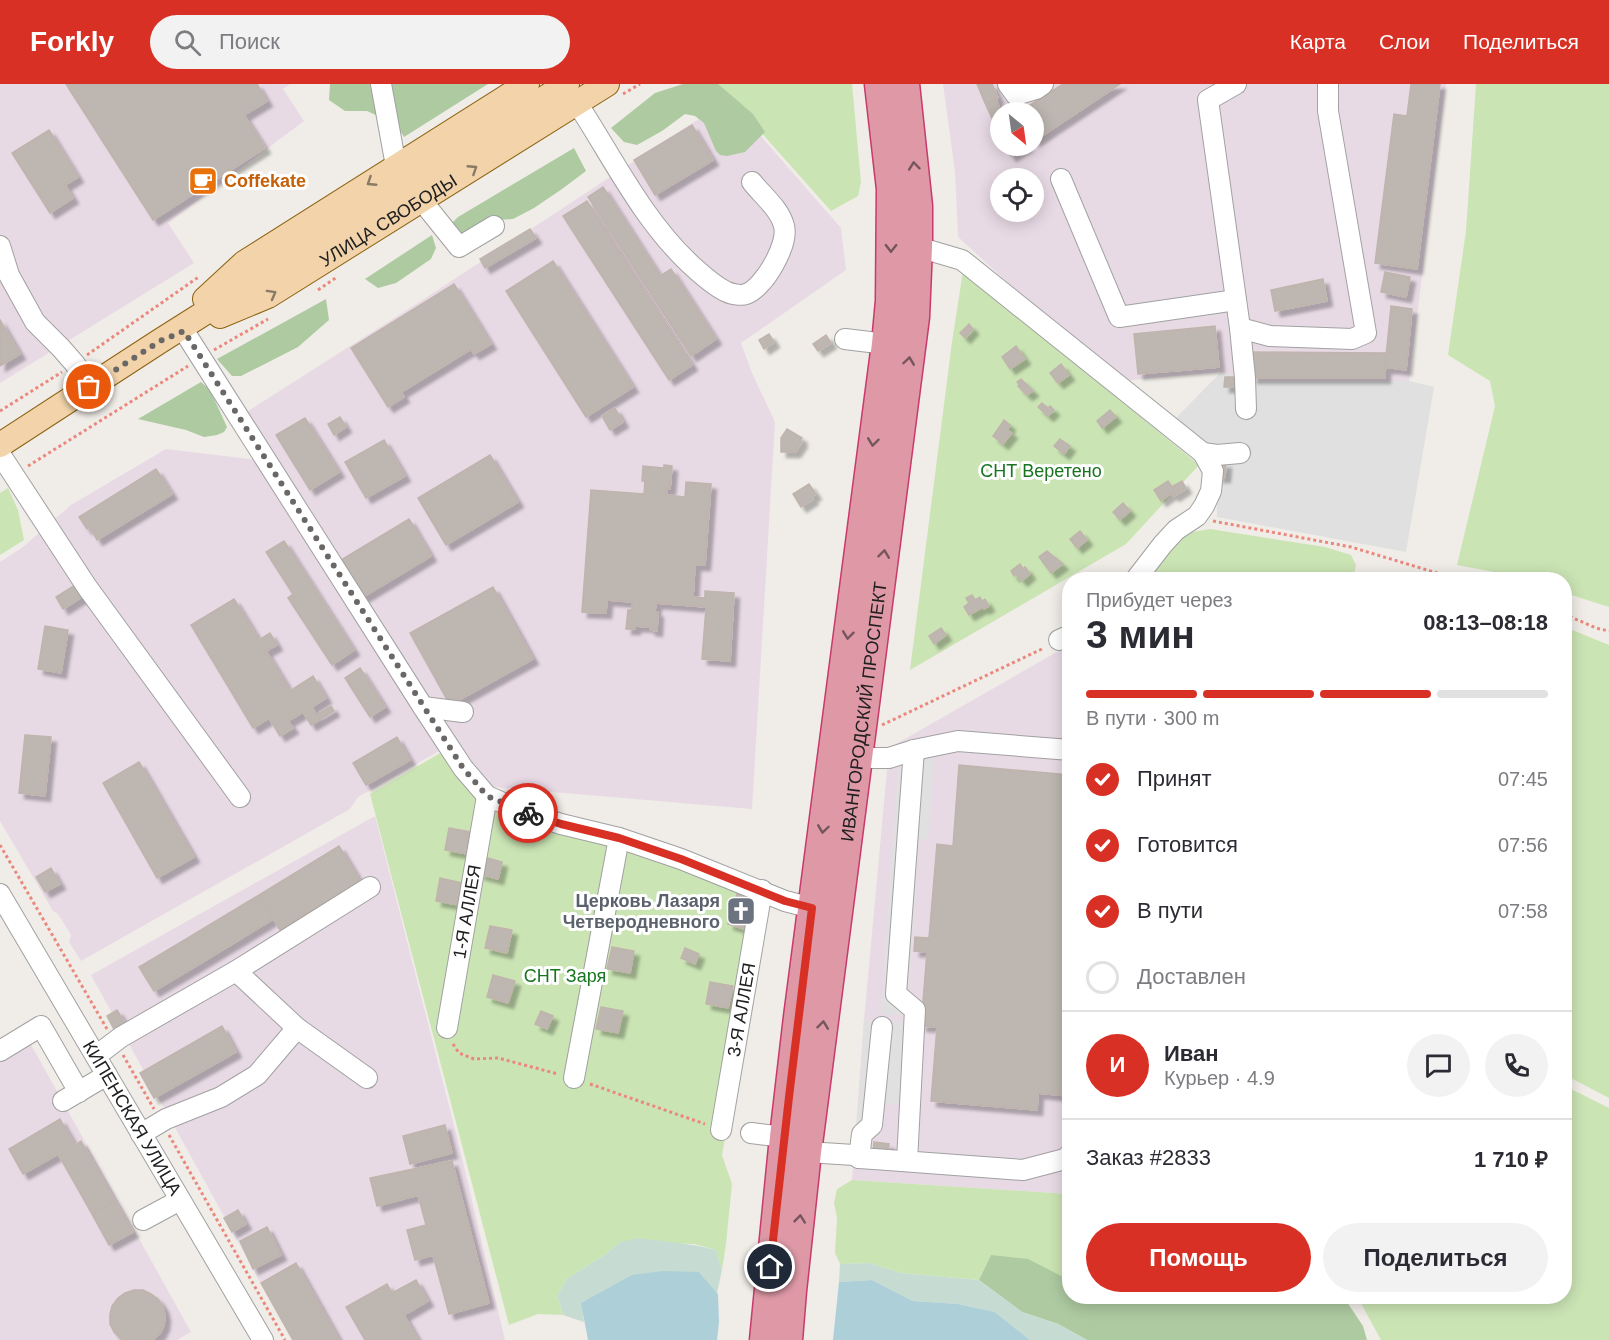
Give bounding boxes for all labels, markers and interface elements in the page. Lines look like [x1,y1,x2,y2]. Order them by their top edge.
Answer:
search box [150,15,570,69]
text: Forkly [30,26,114,57]
icon: search [171,26,204,59]
text: Поиск [219,29,280,54]
text: Карта [1290,30,1346,53]
text: Слои [1379,30,1430,53]
text: Поделиться [1463,30,1579,53]
north arrow [990,102,1044,156]
map controls [990,102,1044,222]
one-way arrow [908,162,921,171]
one-way arrow [467,164,477,176]
cafe icon: Coffekate [187,165,219,197]
button: locate [990,168,1044,222]
street label: УЛИЦА СВОБОДЫ [316,170,461,271]
place label: Coffekate [224,171,306,191]
one-way arrow [367,175,378,186]
one-way arrow [885,243,897,252]
one-way arrow [265,290,276,301]
one-way arrow [902,356,914,365]
pin [63,361,114,412]
icon: bag [72,370,105,403]
one-way arrow [867,437,880,447]
park label: СНТ Веретено [980,461,1102,481]
one-way arrow [877,549,889,559]
street label: ИВАНГОРОДСКИЙ ПРОСПЕКТ [837,580,891,843]
text: Прибудет через [1086,589,1232,611]
text: 08:13–08:18 [1423,610,1548,635]
text: 3 мин [1086,613,1195,656]
one-way arrow [843,631,855,640]
text: В пути · 300 m [1086,707,1219,729]
icon: check [1086,763,1119,796]
text: Принят [1137,766,1211,791]
text: 07:45 [1498,768,1548,790]
courier [498,783,558,843]
icon: bike [512,797,545,830]
one-way arrow [818,824,830,833]
icon: check [1086,829,1119,862]
text: Готовится [1137,832,1238,857]
text: 07:56 [1498,834,1548,856]
street label: 1-Я АЛЛЕЯ [449,863,485,960]
place label: Церковь Лазаря Четверодневного [563,891,720,932]
church icon: Церковь Лазаря Четверодневного [725,895,757,927]
icon: check [1086,895,1119,928]
text: В пути [1137,898,1203,923]
text: 07:58 [1498,900,1548,922]
street label: 3-Я АЛЛЕЯ [724,961,759,1058]
text: Доставлен [1137,964,1246,989]
park label: СНТ Заря [524,966,606,986]
one-way arrow [816,1021,829,1030]
button: chat [1407,1034,1470,1097]
button: phone [1485,1034,1548,1097]
street label: КИПЕНСКАЯ УЛИЦА [79,1037,185,1199]
text: Иван [1164,1041,1219,1066]
text: И [1110,1052,1125,1077]
text: Курьер · 4.9 [1164,1067,1275,1089]
text: Заказ #2833 [1086,1145,1211,1170]
text: 1 710 ₽ [1474,1147,1548,1172]
one-way arrow [793,1214,805,1224]
button: Помощь [1086,1223,1311,1292]
button: Поделиться [1323,1223,1548,1292]
pin [744,1241,795,1292]
icon: home [753,1250,786,1283]

